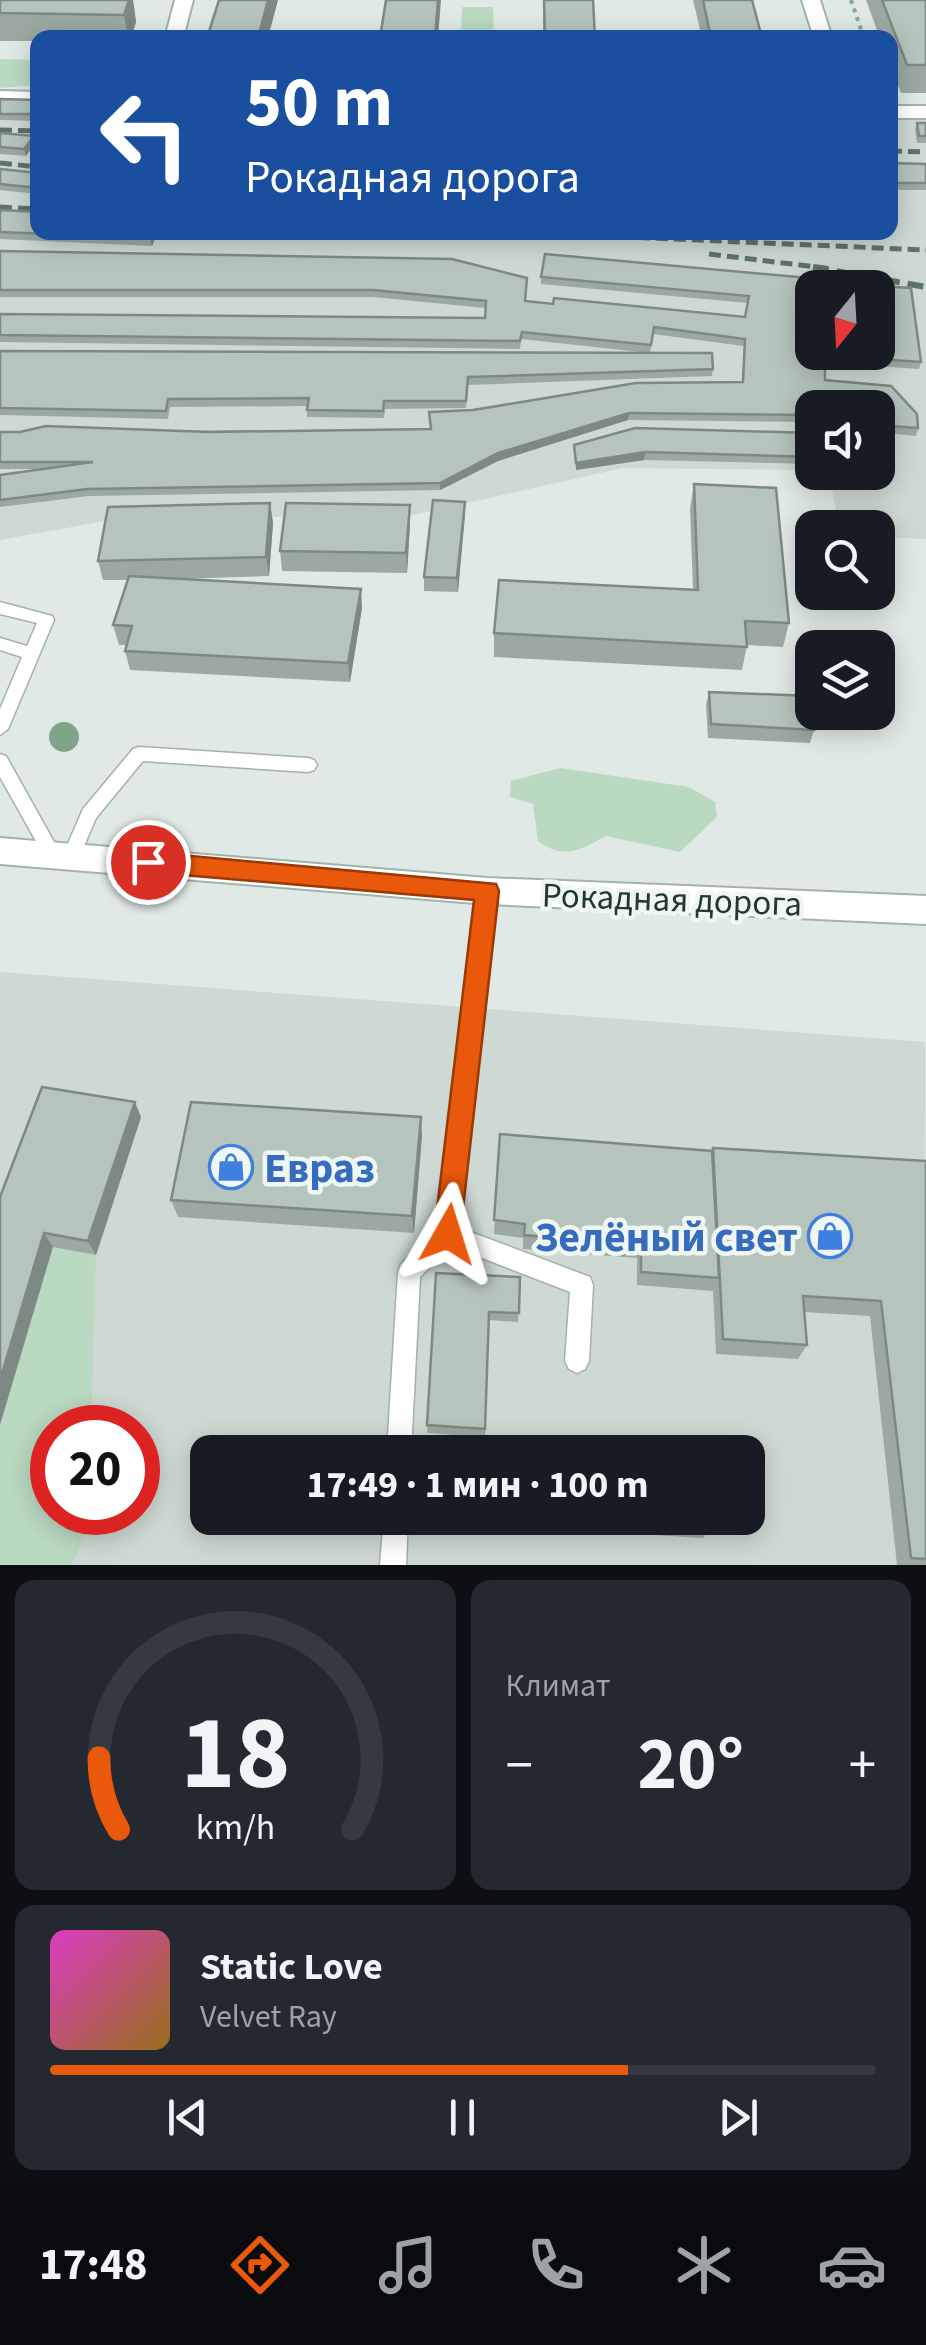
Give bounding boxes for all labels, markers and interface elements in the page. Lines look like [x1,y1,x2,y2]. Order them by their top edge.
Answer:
text: 50 m [245,53,393,153]
icon: left [80,70,210,200]
text: Рокадная дорога [245,146,580,210]
north arrow [795,270,895,370]
map controls [795,270,895,730]
button: sound [795,390,895,490]
button: search [795,510,895,610]
button: layers [795,630,895,730]
pin [106,820,191,905]
icon: arrive [121,835,176,890]
street label: Рокадная дорога [541,870,803,930]
place label: Евраз [264,1139,375,1199]
shop icon: Евраз [208,1144,254,1190]
position arrow [396,1182,500,1286]
place label: Зелёный свет [535,1208,798,1268]
shop icon: Зелёный свет [807,1213,853,1259]
speed limit sign: 20 [30,1405,160,1535]
text: 17:49 · 1 мин · 100 m [306,1458,649,1512]
text: Климат [506,1663,610,1709]
text: 18 [180,1681,290,1829]
text: 20° [637,1711,744,1818]
text: − [506,1727,533,1805]
text: + [849,1727,876,1805]
text: km/h [196,1802,275,1853]
text: Static Love [200,1940,383,1994]
text: Velvet Ray [200,1994,337,2040]
icon: previous [160,2090,215,2145]
icon: pause [435,2090,490,2145]
icon: next [711,2090,766,2145]
icon: directions [225,2230,295,2300]
icon: music [373,2230,443,2300]
icon: phone [521,2230,591,2300]
icon: climate [669,2230,739,2300]
icon: car [817,2230,887,2300]
text: 17:48 [39,2233,148,2297]

